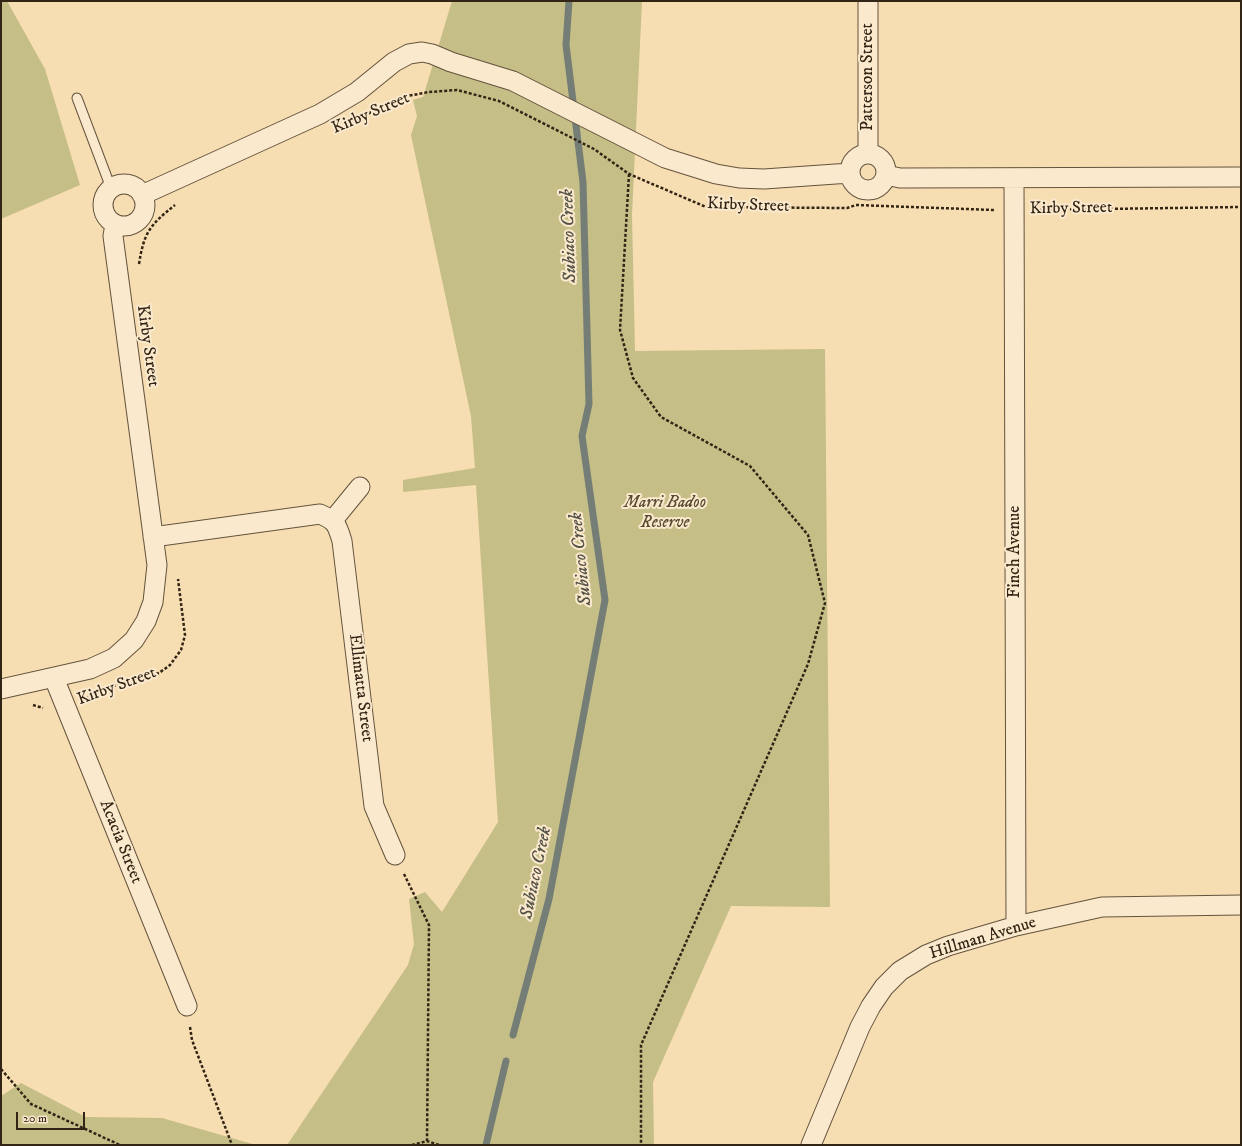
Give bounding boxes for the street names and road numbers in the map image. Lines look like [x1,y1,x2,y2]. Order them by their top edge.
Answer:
street label: Patterson Street [858,23,878,131]
street label: Kirby Street [329,88,413,140]
street label: Kirby Street [706,194,790,218]
street label: Kirby Street [1030,198,1112,220]
street label: Kirby Street [131,304,163,388]
street label: Finch Avenue [1005,506,1025,598]
street label: Ellimatta Street [343,633,377,743]
street label: Kirby Street [75,663,159,711]
street label: Acacia Street [94,797,146,887]
street label: Hillman Avenue [927,913,1039,965]

